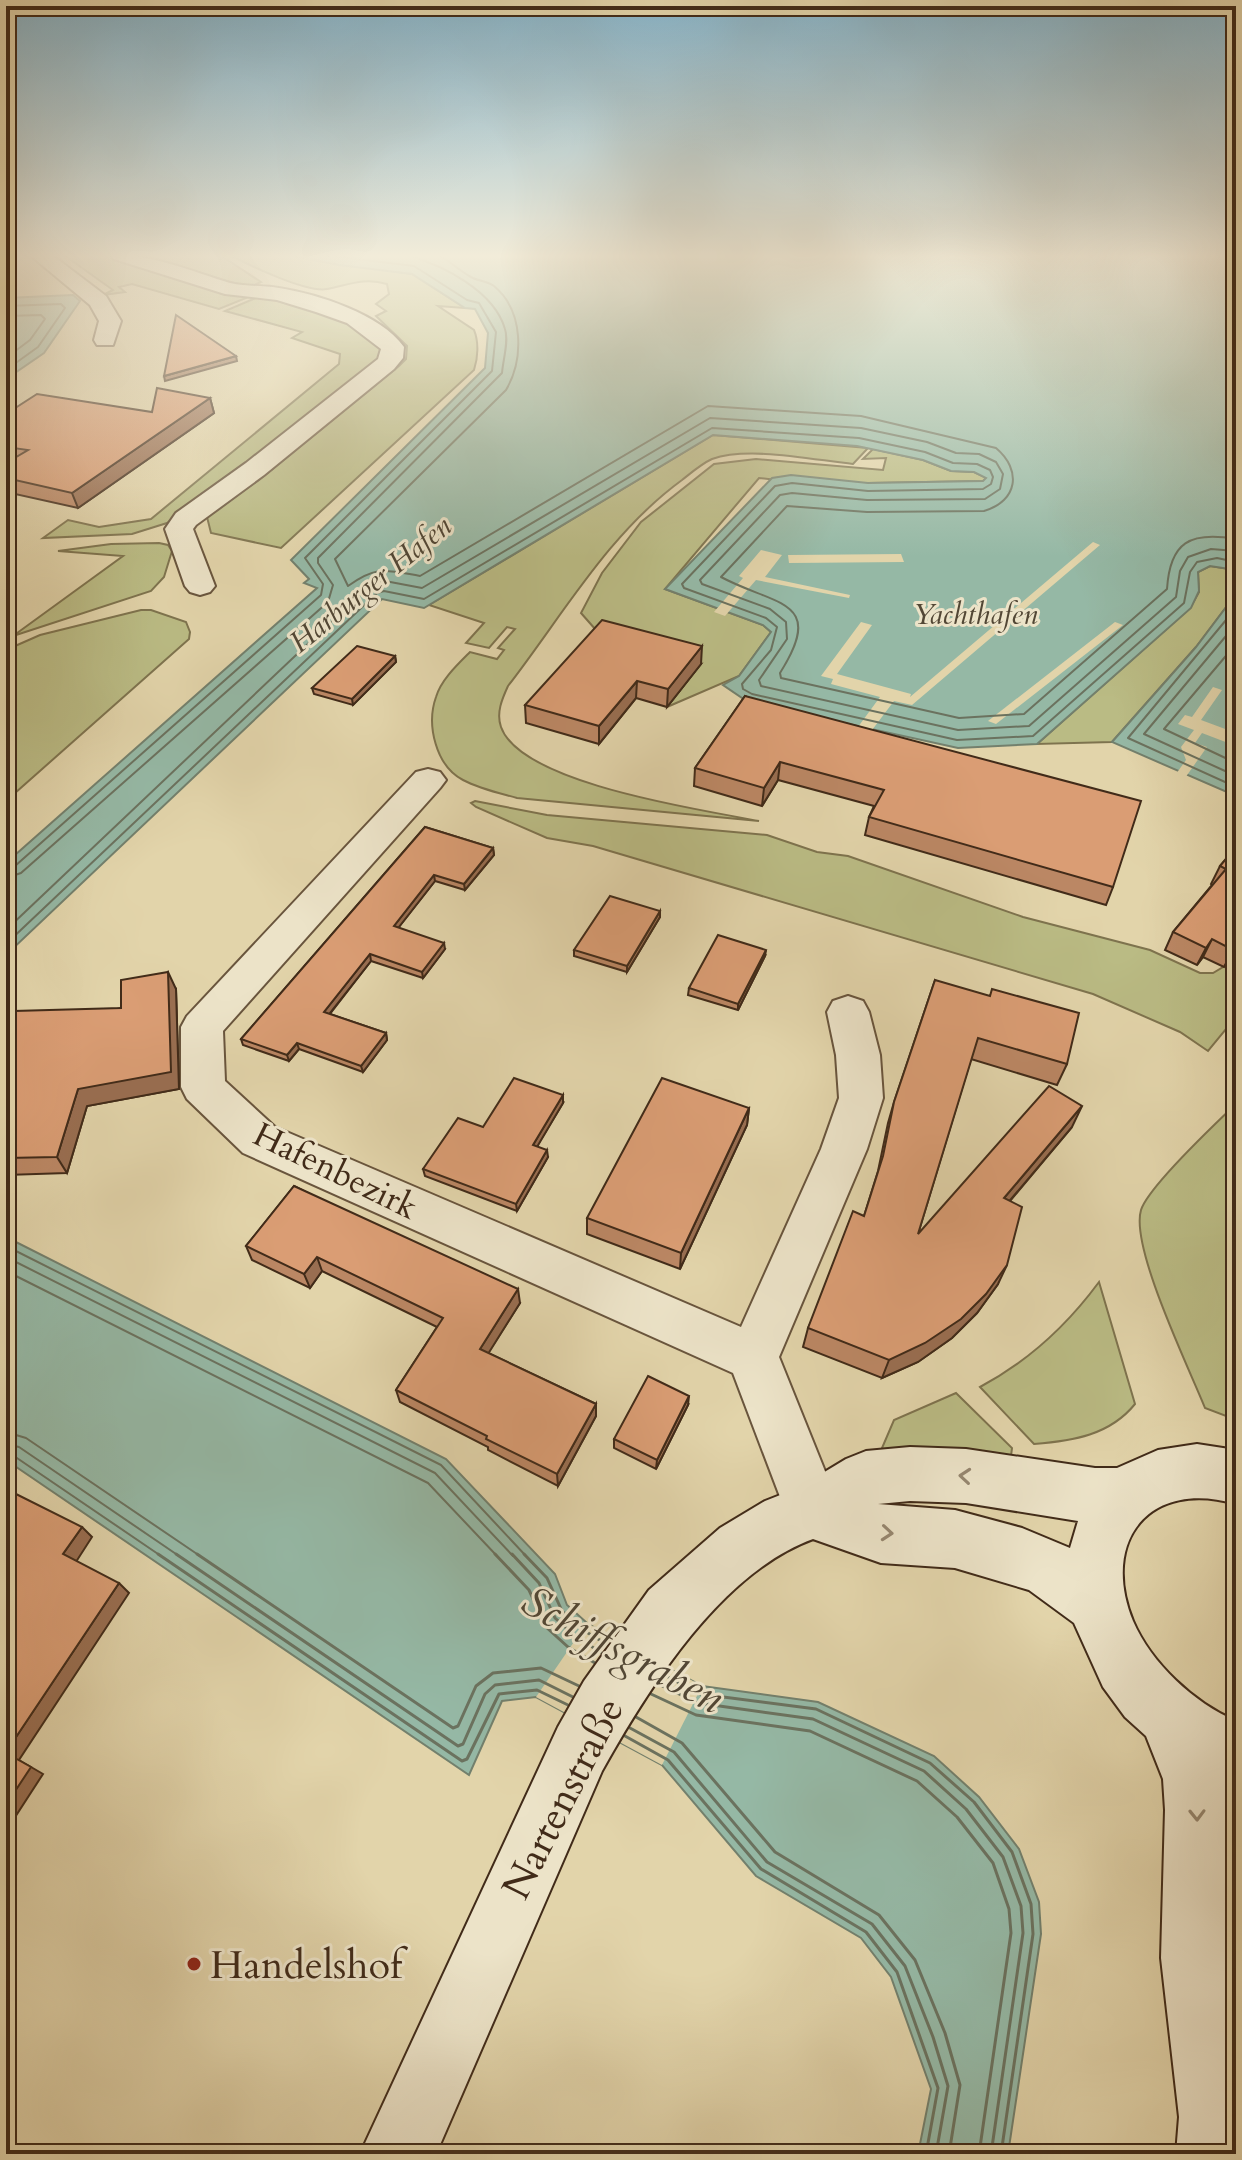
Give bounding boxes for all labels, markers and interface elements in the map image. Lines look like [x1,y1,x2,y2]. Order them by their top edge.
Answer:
water label: Harburger Hafen [281,506,460,662]
water label: Yachthafen [913,594,1038,635]
street label: Hafenbezirk [246,1111,426,1231]
one-way arrow [958,1468,971,1485]
one-way arrow [881,1524,894,1541]
water label: Schiffsgraben [511,1572,735,1729]
street label: Nartenstraße [489,1688,638,1909]
one-way arrow [1189,1809,1206,1822]
place label: Handelshof [210,1938,408,1993]
marker: Handelshof [185,1955,203,1973]

